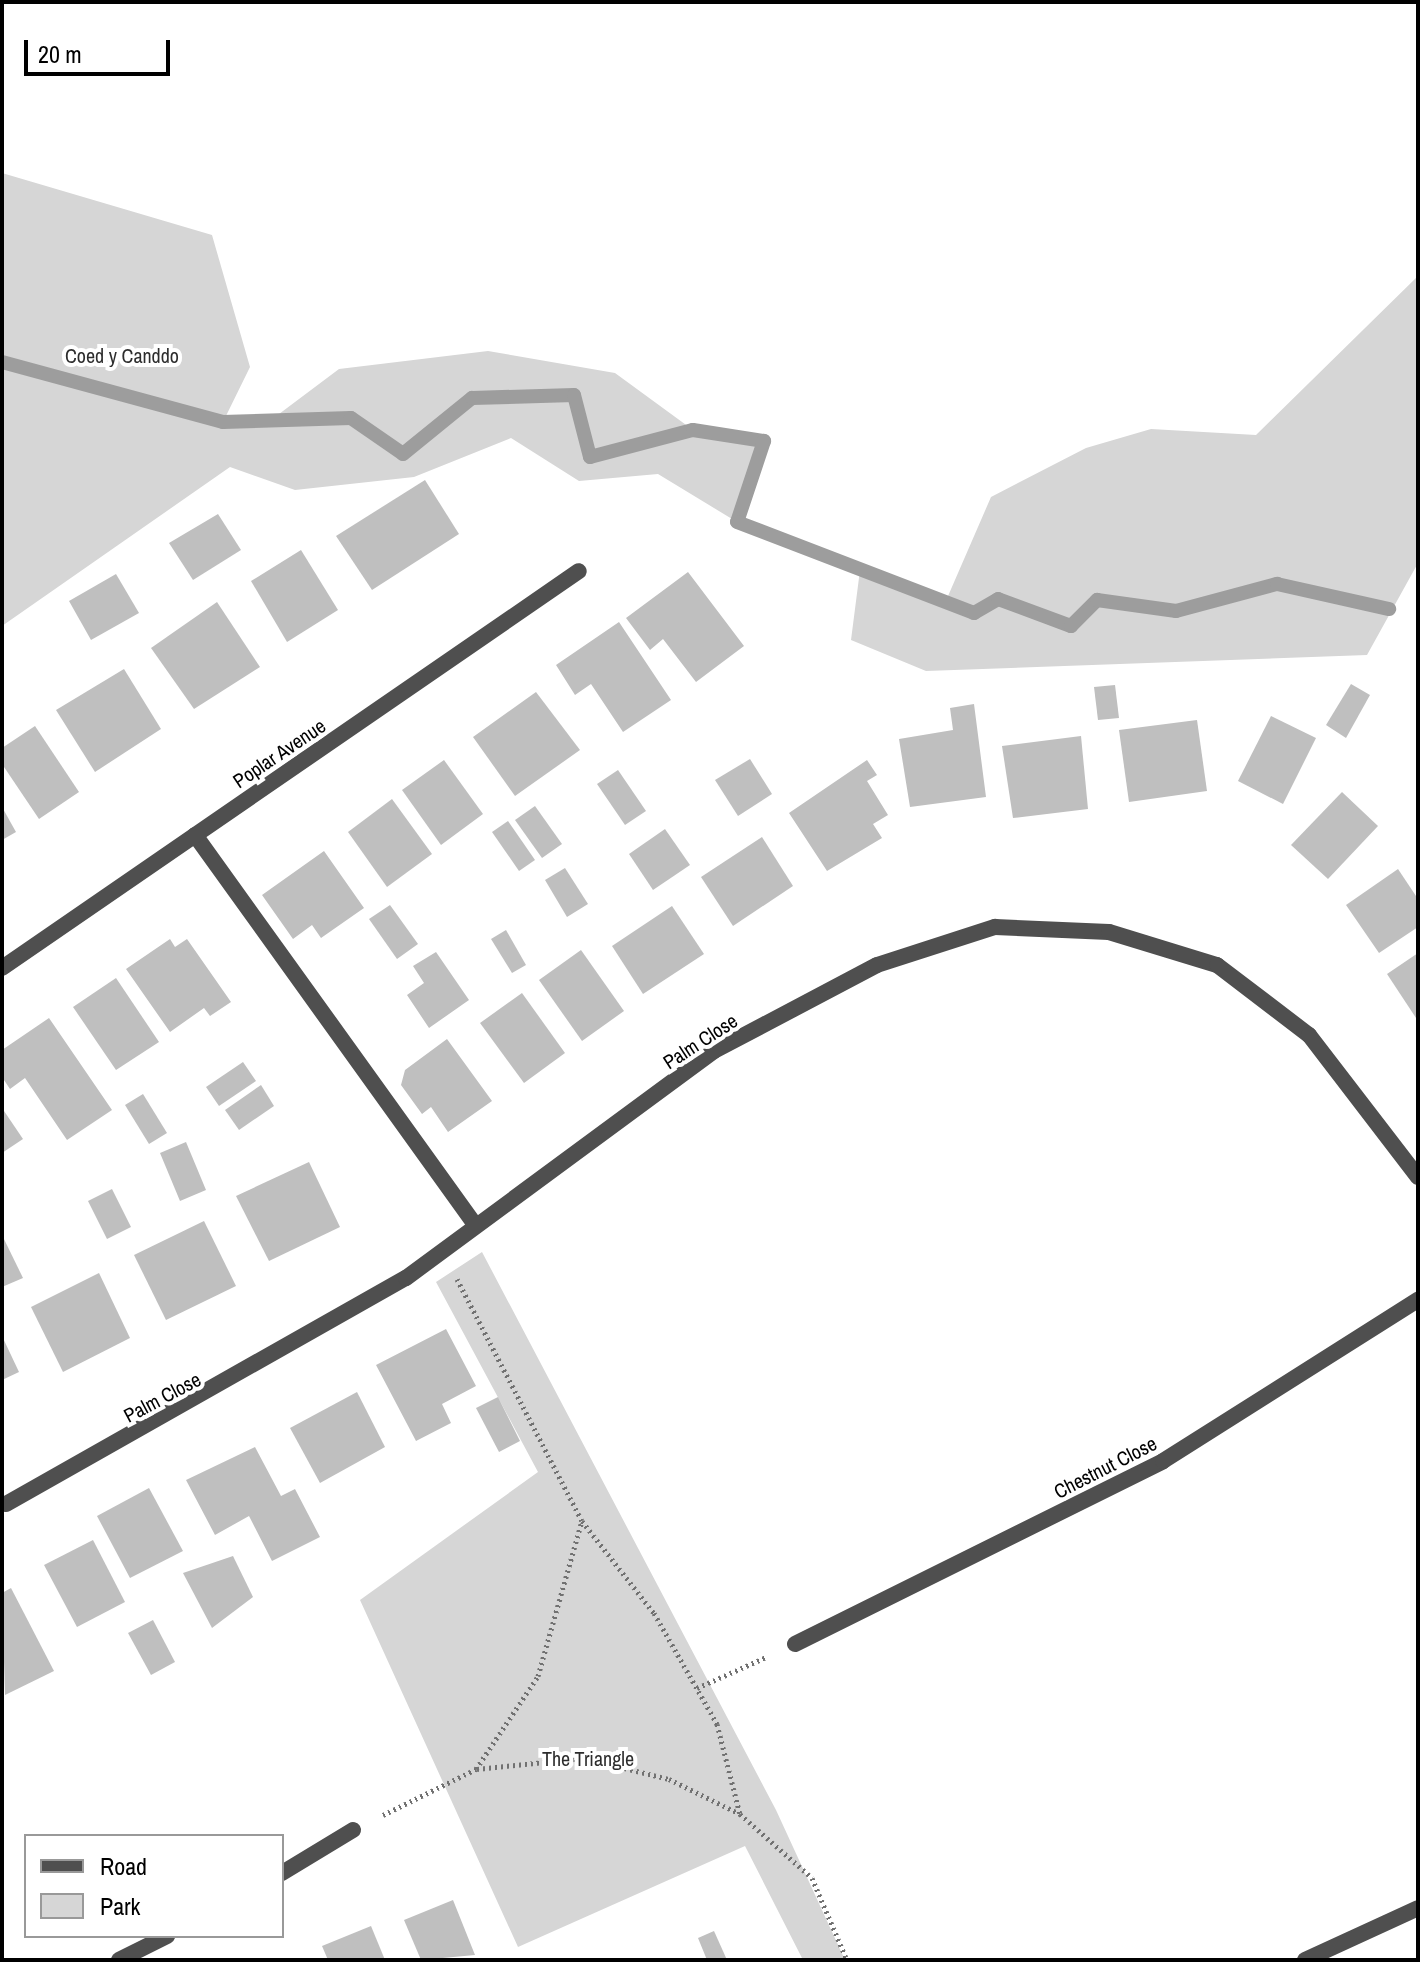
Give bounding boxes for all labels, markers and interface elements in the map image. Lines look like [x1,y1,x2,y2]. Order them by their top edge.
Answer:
scale bar [28,24,174,74]
text: 20 m [38,38,82,70]
park label: Coed y Canddo [65,343,179,367]
street label: Poplar Avenue [228,713,330,793]
street label: Palm Close [658,1008,742,1074]
street label: Palm Close [119,1367,205,1427]
street label: Chestnut Close [1050,1431,1160,1503]
park label: The Triangle [542,1746,634,1770]
legend [24,1834,284,1938]
text: Road [100,1850,147,1882]
text: Park [100,1890,140,1922]

